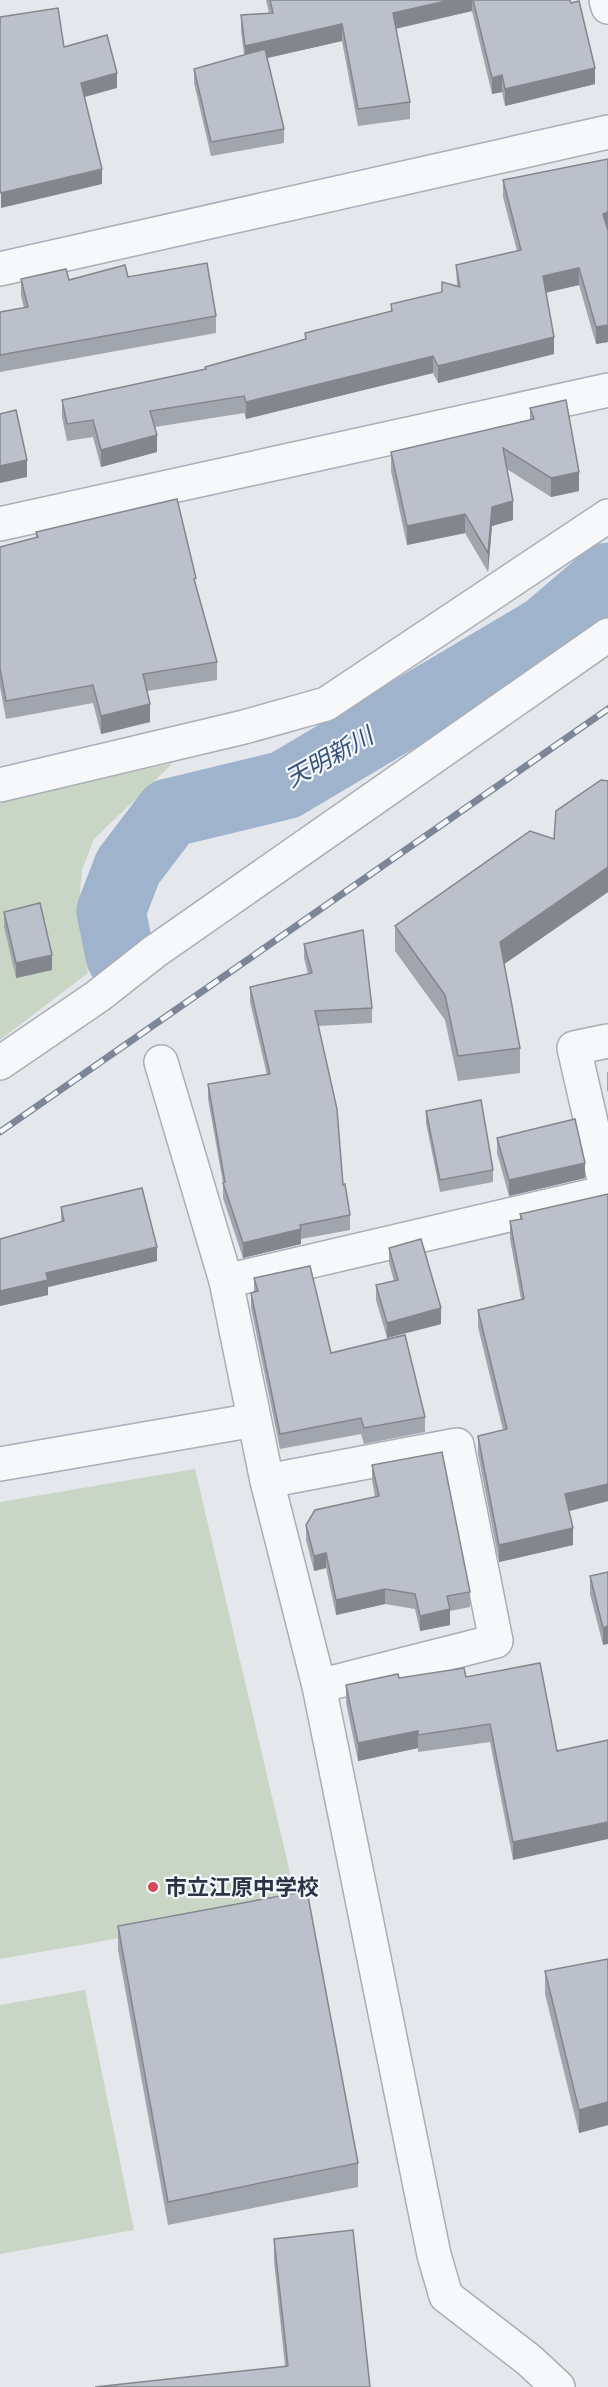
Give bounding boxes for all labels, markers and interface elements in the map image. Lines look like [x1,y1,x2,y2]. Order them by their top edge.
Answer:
water label: 天明新川 [280,719,381,794]
place label: 市立江原中学校 [165,1873,319,1901]
marker: 市立江原中学校 [146,1880,160,1894]

